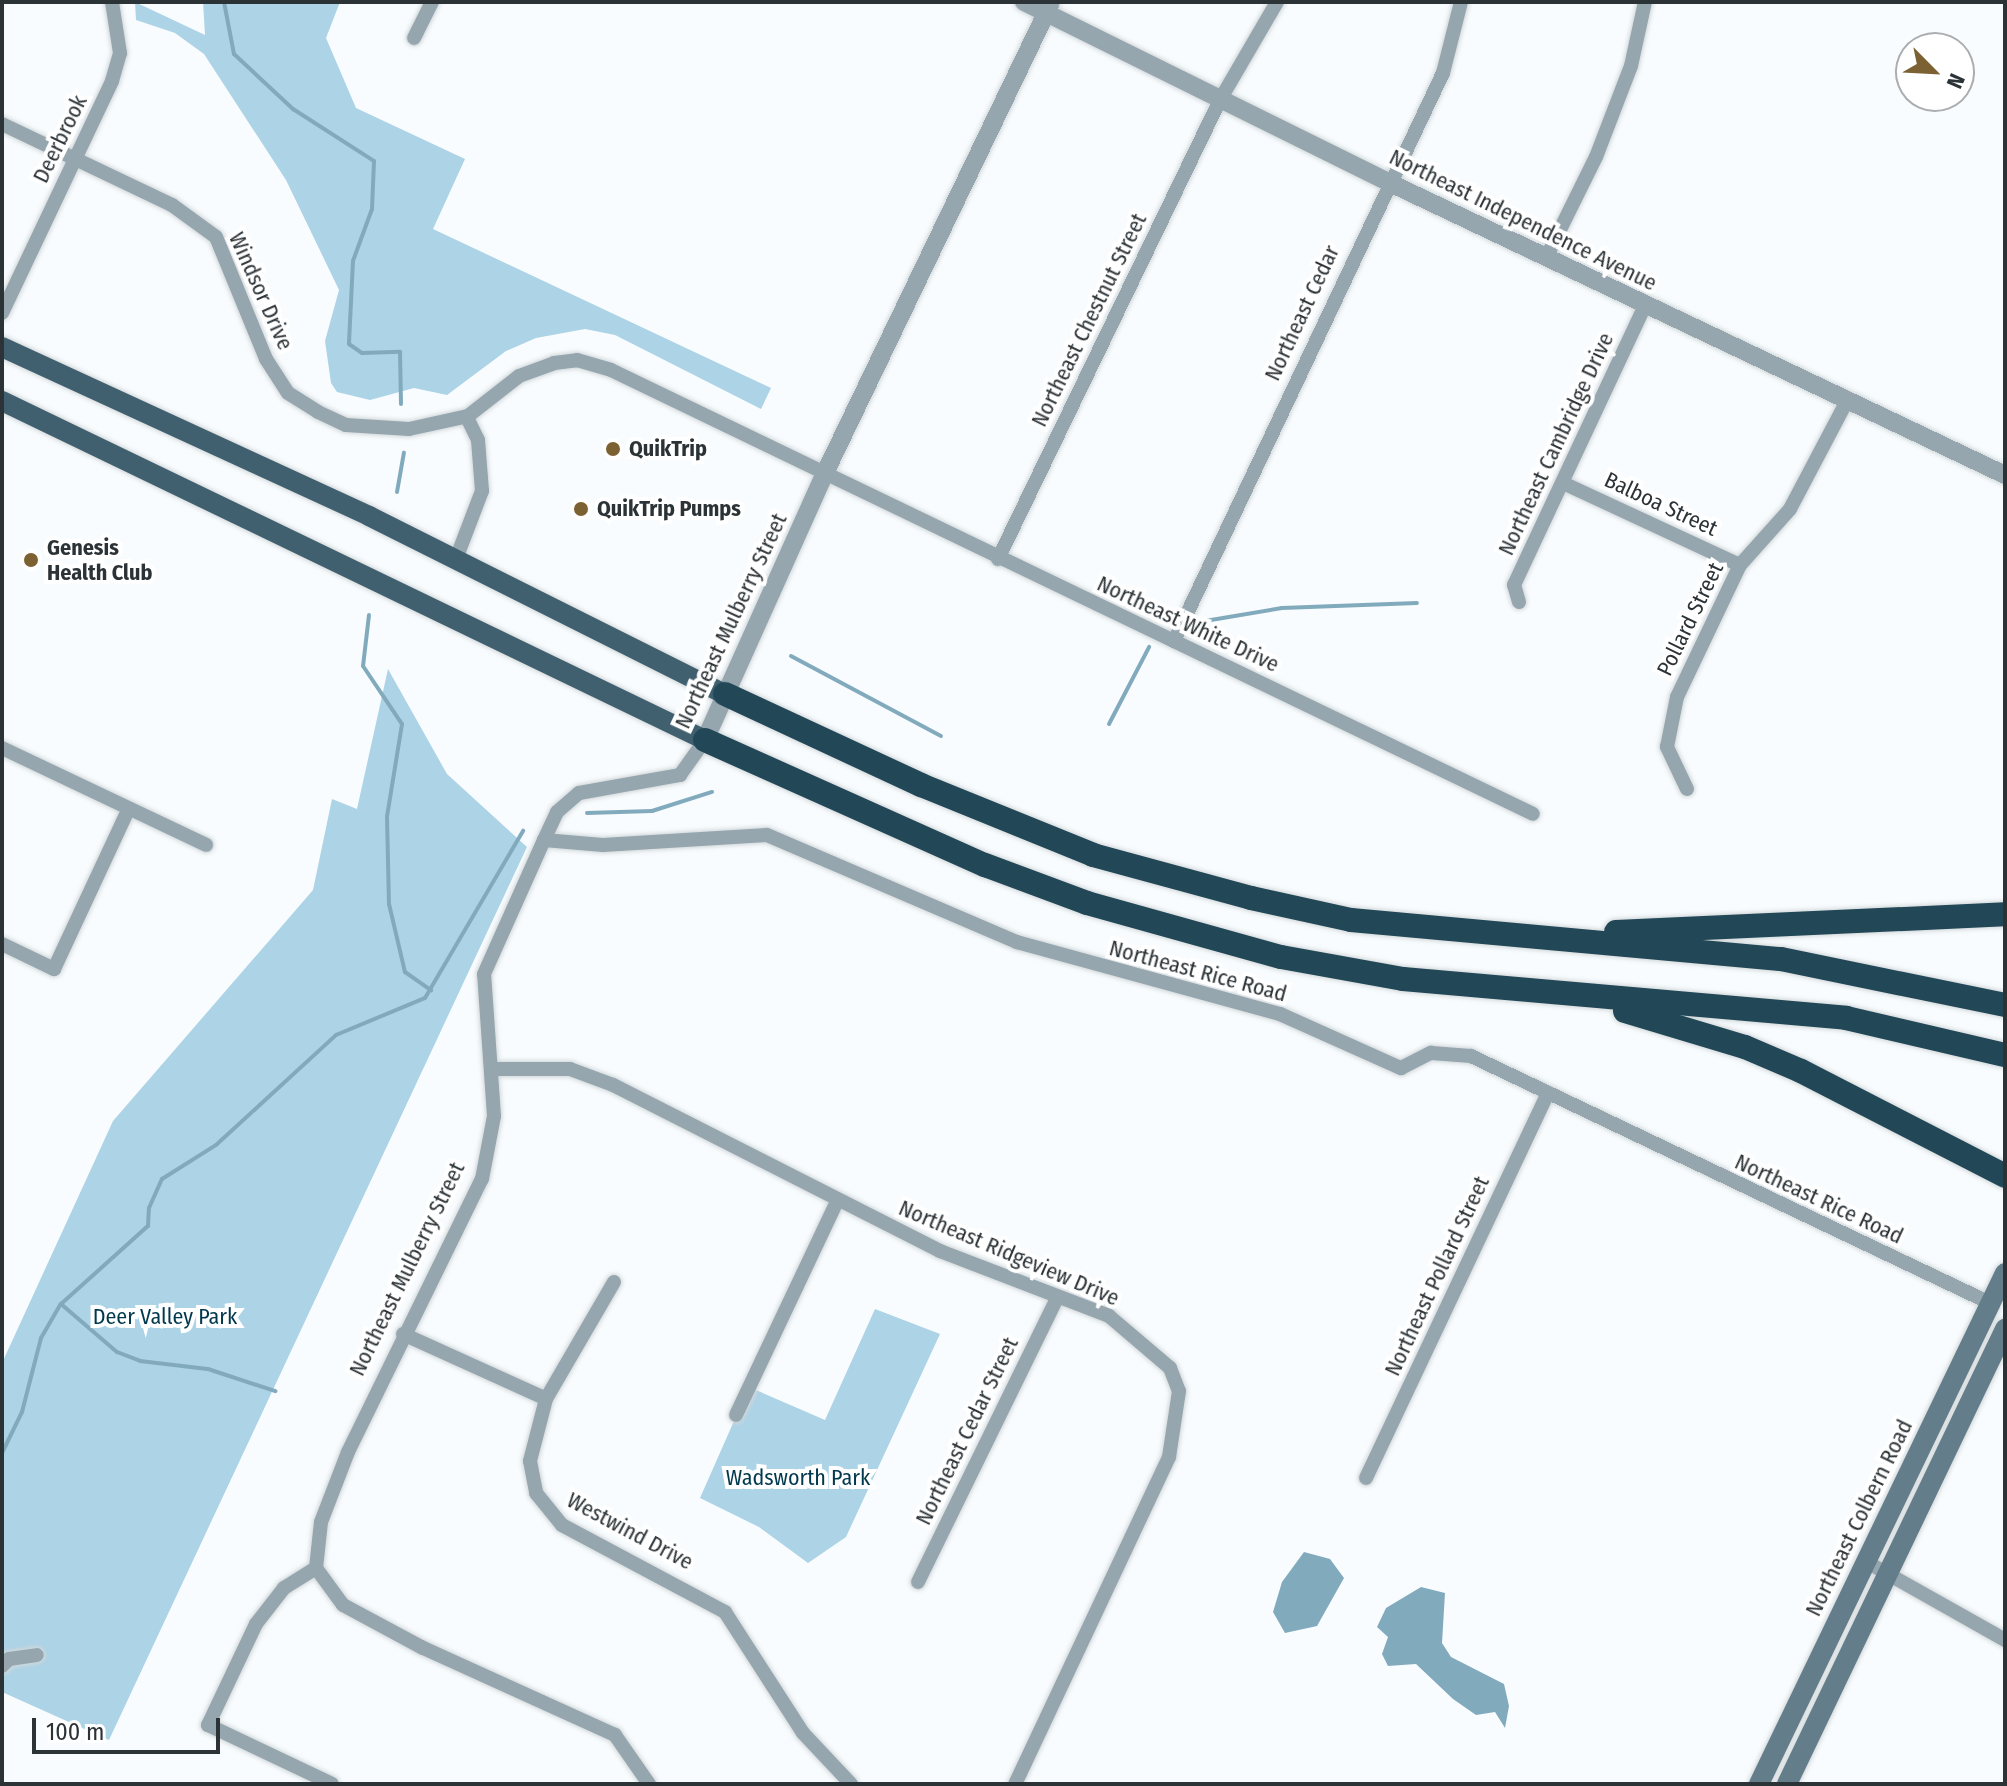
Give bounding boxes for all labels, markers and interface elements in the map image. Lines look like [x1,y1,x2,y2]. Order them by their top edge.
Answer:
north arrow [1895,32,1975,112]
text: N [1941,70,1971,93]
street label: Deerbrook [27,91,93,187]
street label: Northeast Independence Avenue [1385,144,1661,296]
street label: Northeast Chestnut Street [1026,209,1152,431]
street label: Windsor Drive [223,228,299,354]
street label: Northeast Cedar [1259,241,1345,385]
street label: Northeast Cambridge Drive [1493,329,1619,559]
place label: QuikTrip [629,436,707,462]
marker: QuikTrip [604,440,622,458]
street label: Balboa Street [1600,466,1722,542]
place label: QuikTrip Pumps [597,496,741,522]
marker: QuikTrip Pumps [572,500,590,518]
street label: Northeast Mulberry Street [670,509,792,733]
place label: Genesis Health Club [47,534,152,586]
marker: Genesis Health Club [22,551,40,569]
street label: Pollard Street [1651,558,1729,680]
street label: Northeast White Drive [1093,570,1283,678]
street label: Northeast Rice Road [1106,935,1290,1007]
street label: Northeast Rice Road [1731,1148,1907,1250]
street label: Northeast Mulberry Street [344,1158,470,1380]
street label: Northeast Pollard Street [1379,1172,1495,1380]
street label: Northeast Ridgeview Drive [895,1195,1123,1311]
park label: Deer Valley Park [93,1304,237,1330]
street label: Northeast Cedar Street [910,1333,1024,1529]
street label: Northeast Colbern Road [1800,1416,1918,1620]
park label: Wadsworth Park [726,1465,870,1491]
street label: Westwind Drive [563,1487,697,1575]
scale bar [36,1702,224,1752]
text: 100 m [46,1718,104,1746]

